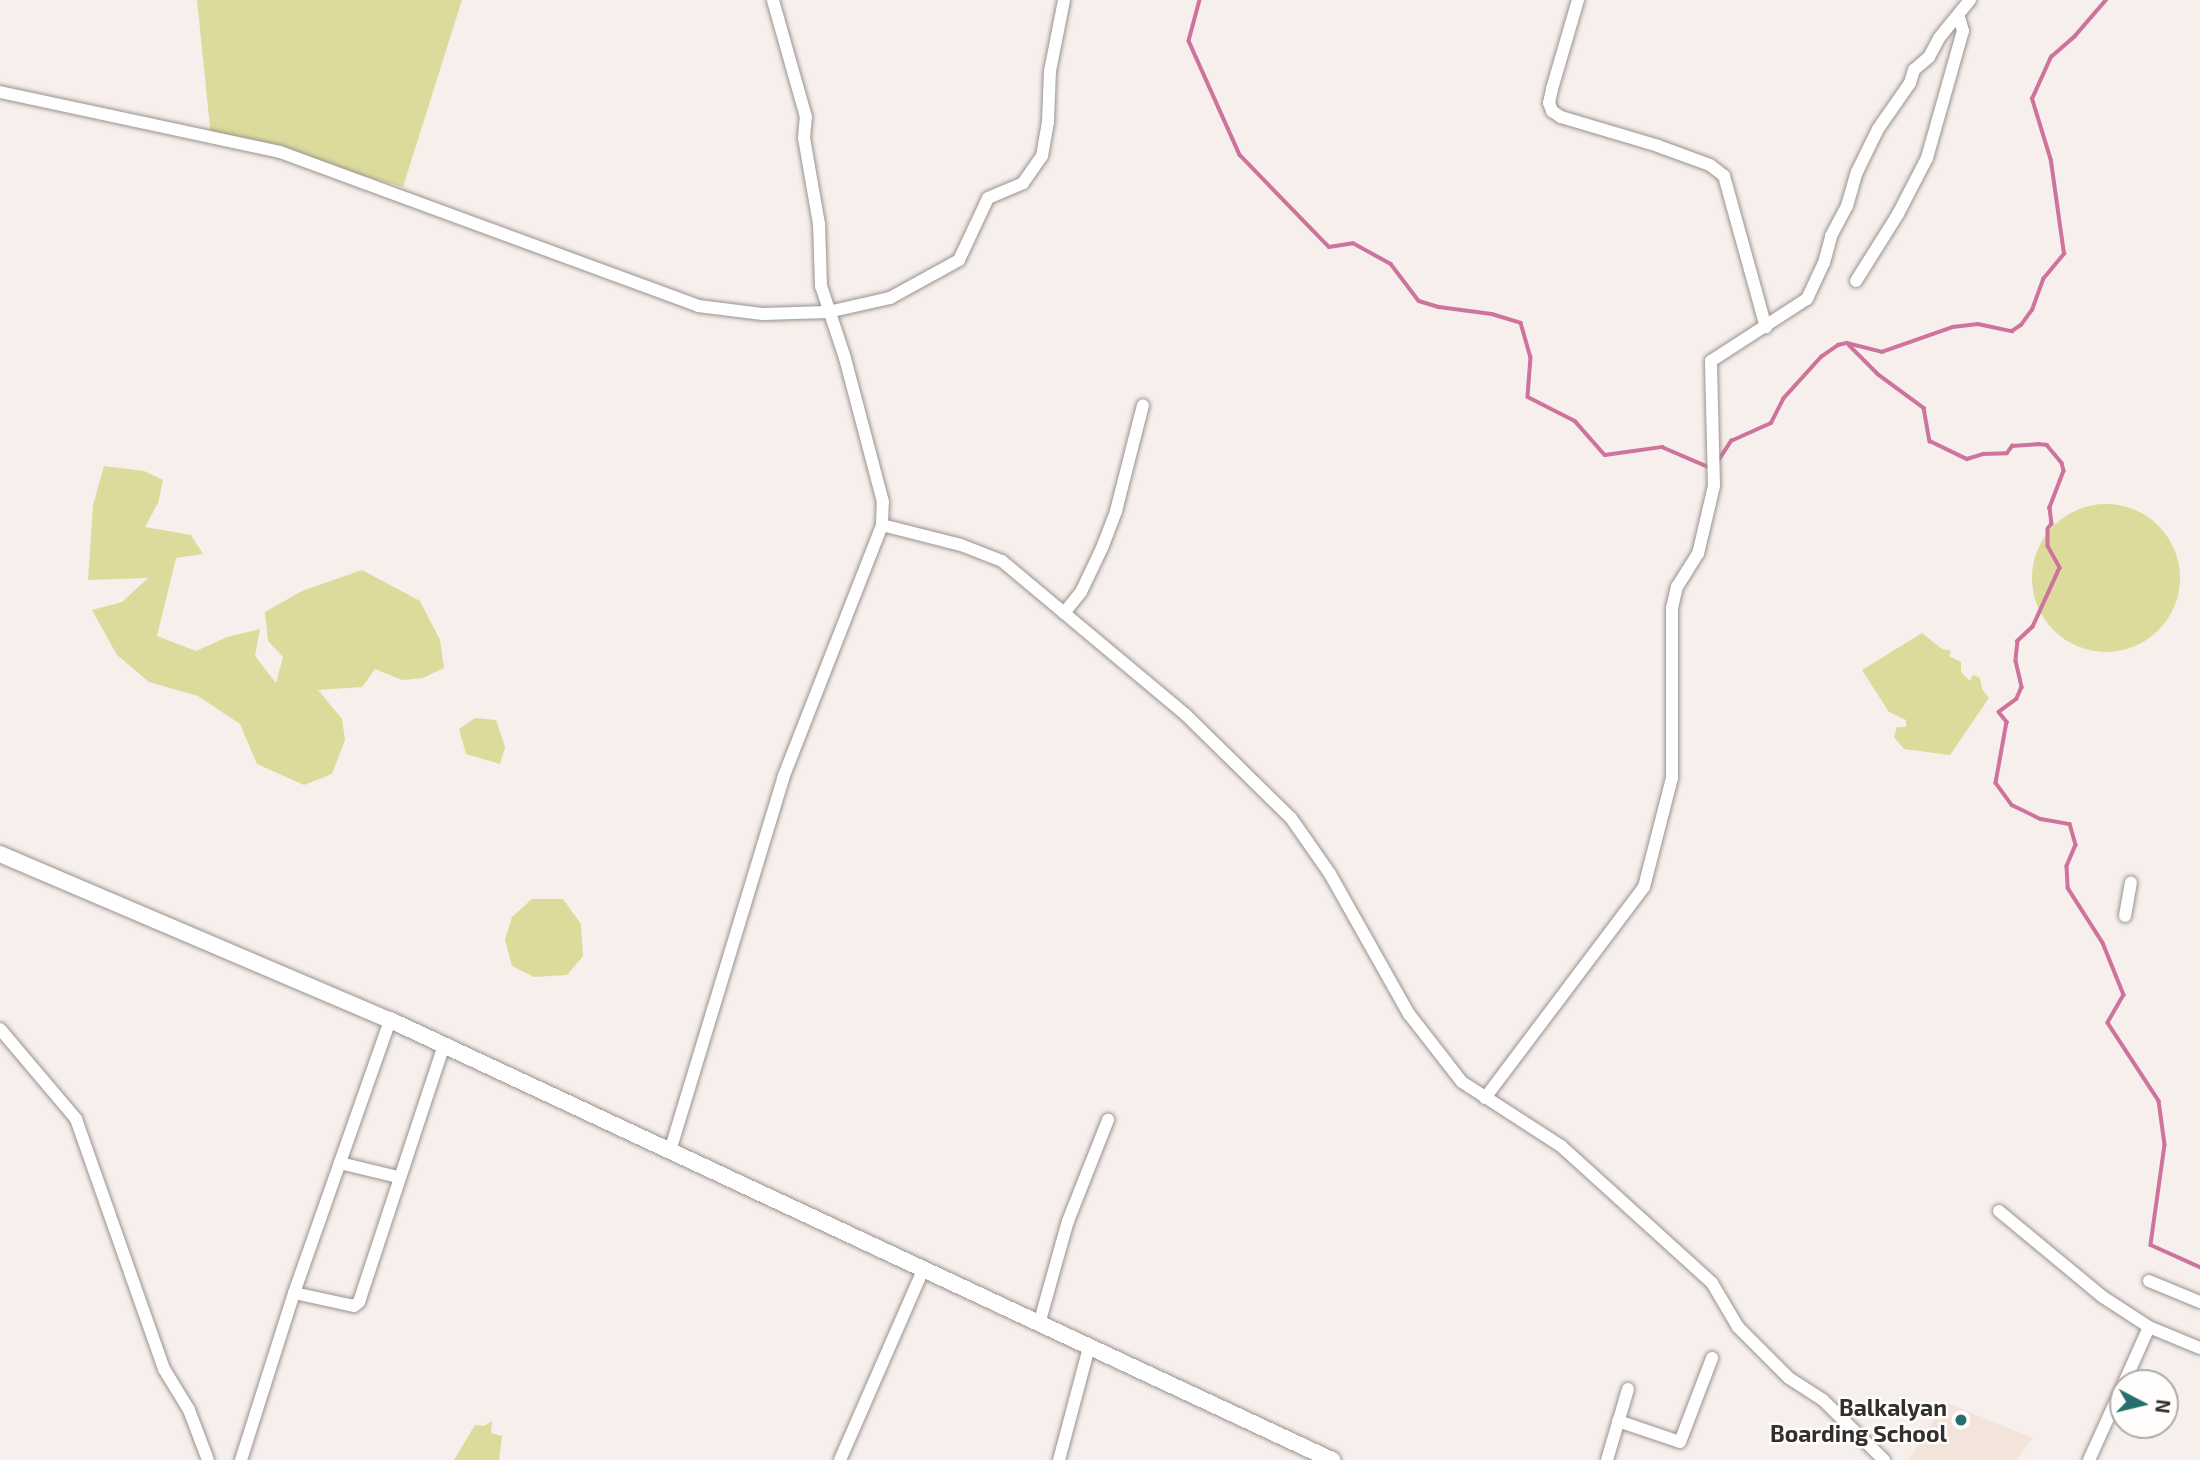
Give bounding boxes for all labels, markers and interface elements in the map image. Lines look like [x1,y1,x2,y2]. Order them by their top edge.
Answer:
north arrow [2109,1369,2179,1439]
place label: Balkalyan Boarding School [1770,1393,1947,1447]
text: N [2151,1398,2176,1415]
marker: Balkalyan Boarding School [1953,1412,1969,1428]

